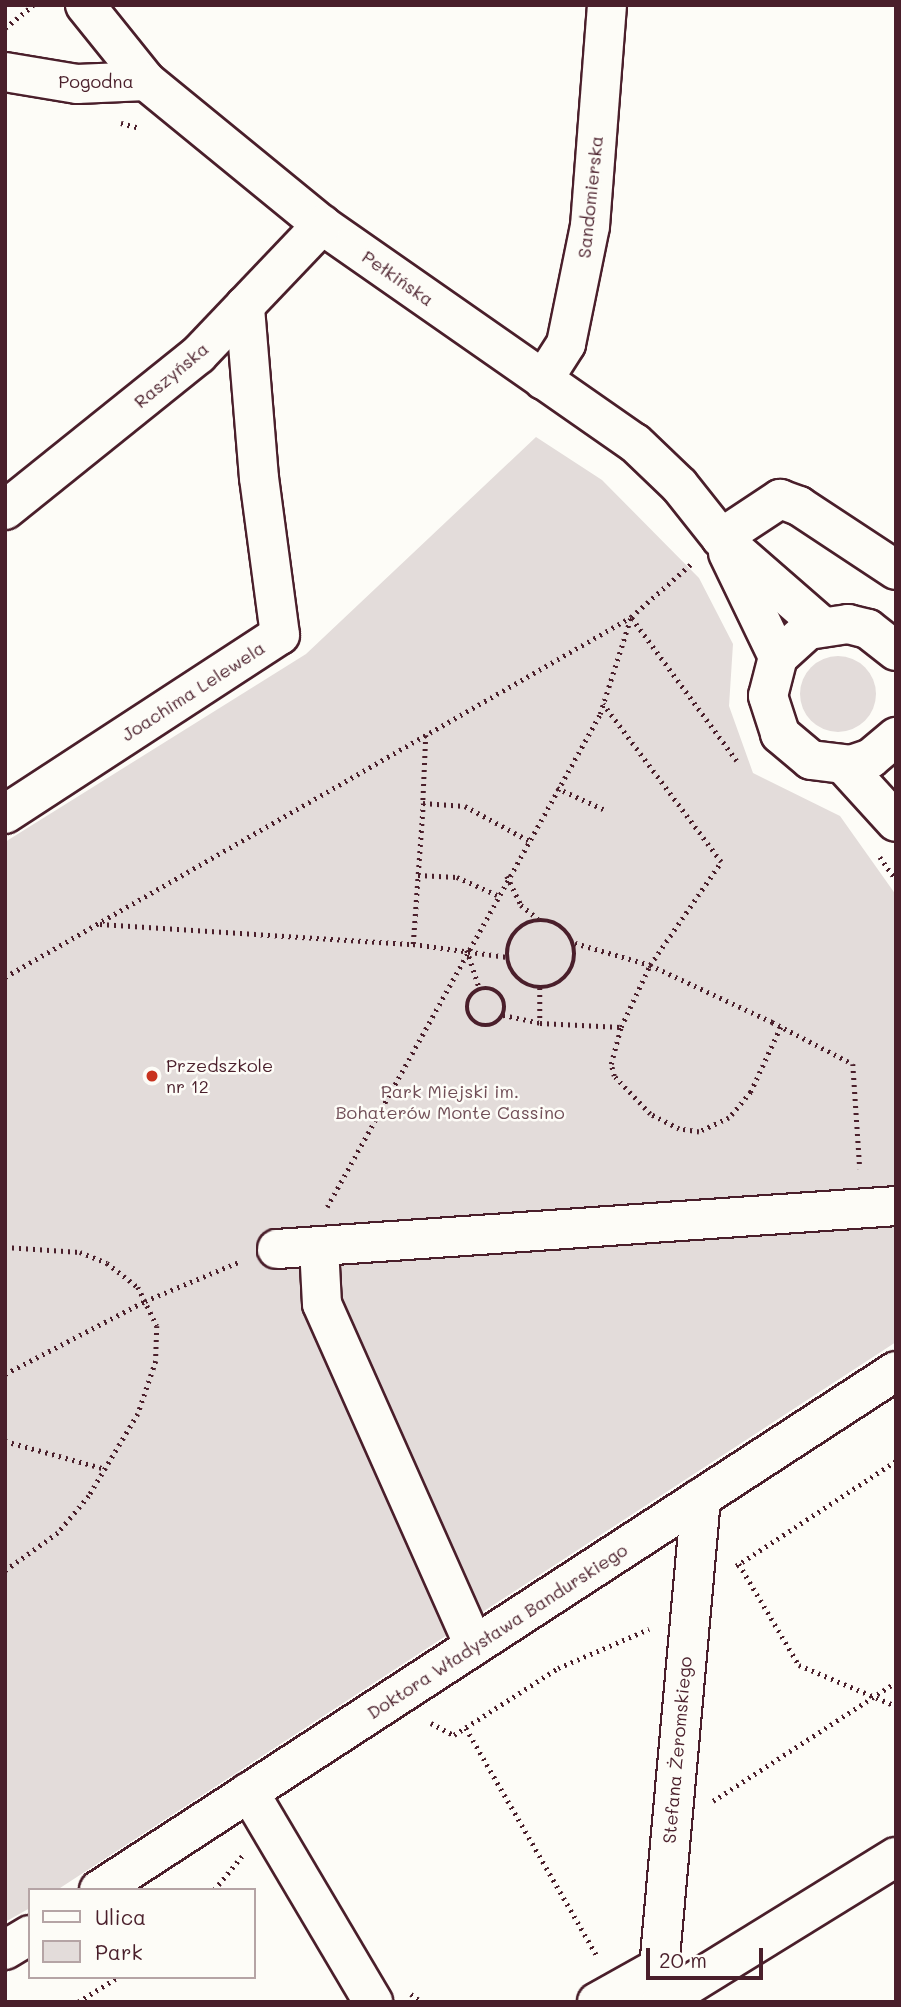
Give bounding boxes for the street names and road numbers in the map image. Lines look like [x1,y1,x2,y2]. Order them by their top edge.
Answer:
street label: Pogodna [58,70,134,92]
street label: Sandomierska [573,135,607,259]
street label: Pełkińska [358,246,438,310]
street label: Raszyńska [129,338,213,412]
street label: Joachima Lelewela [117,637,269,745]
street label: Doktora Władysława Bandurskiego [363,1539,631,1723]
street label: Stefana Żeromskiego [658,1656,696,1844]

